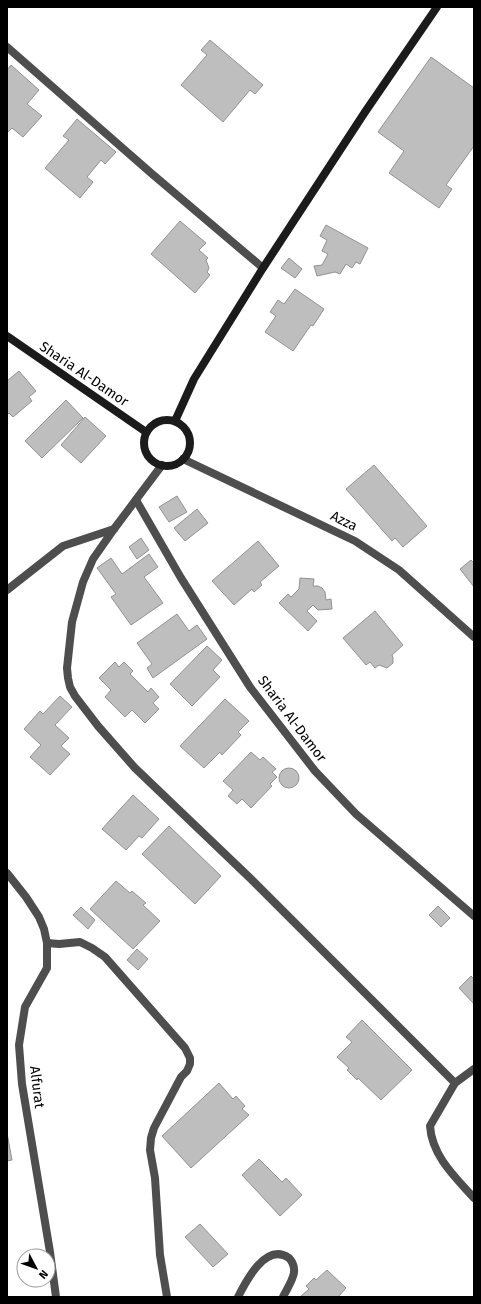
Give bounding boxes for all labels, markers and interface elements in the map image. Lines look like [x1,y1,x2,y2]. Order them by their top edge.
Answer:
street label: Sharia Al-Damor [36,338,132,410]
street label: Azza [328,507,360,535]
street label: Sharia Al-Damor [254,672,330,766]
street label: Alfurat [26,1065,48,1110]
north arrow [16,1248,56,1288]
text: N [36,1267,50,1281]

